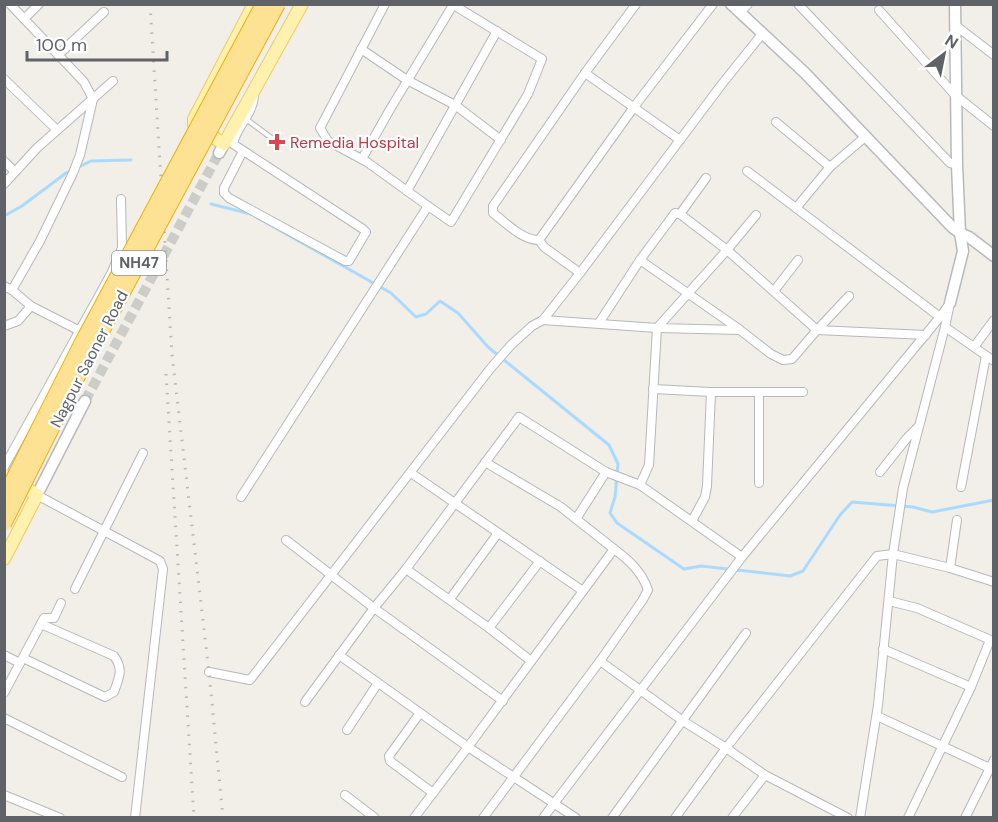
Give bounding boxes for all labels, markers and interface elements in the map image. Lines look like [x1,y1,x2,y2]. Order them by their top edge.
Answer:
scale bar [27,24,166,62]
north arrow [914,24,974,84]
text: N [941,30,962,54]
text: 100 m [36,33,87,57]
place label: Remedia Hospital [290,132,419,153]
marker: Remedia Hospital [268,133,286,151]
road number: NH47 [112,251,166,275]
street label: Nagpur Saoner Road [45,287,133,431]

